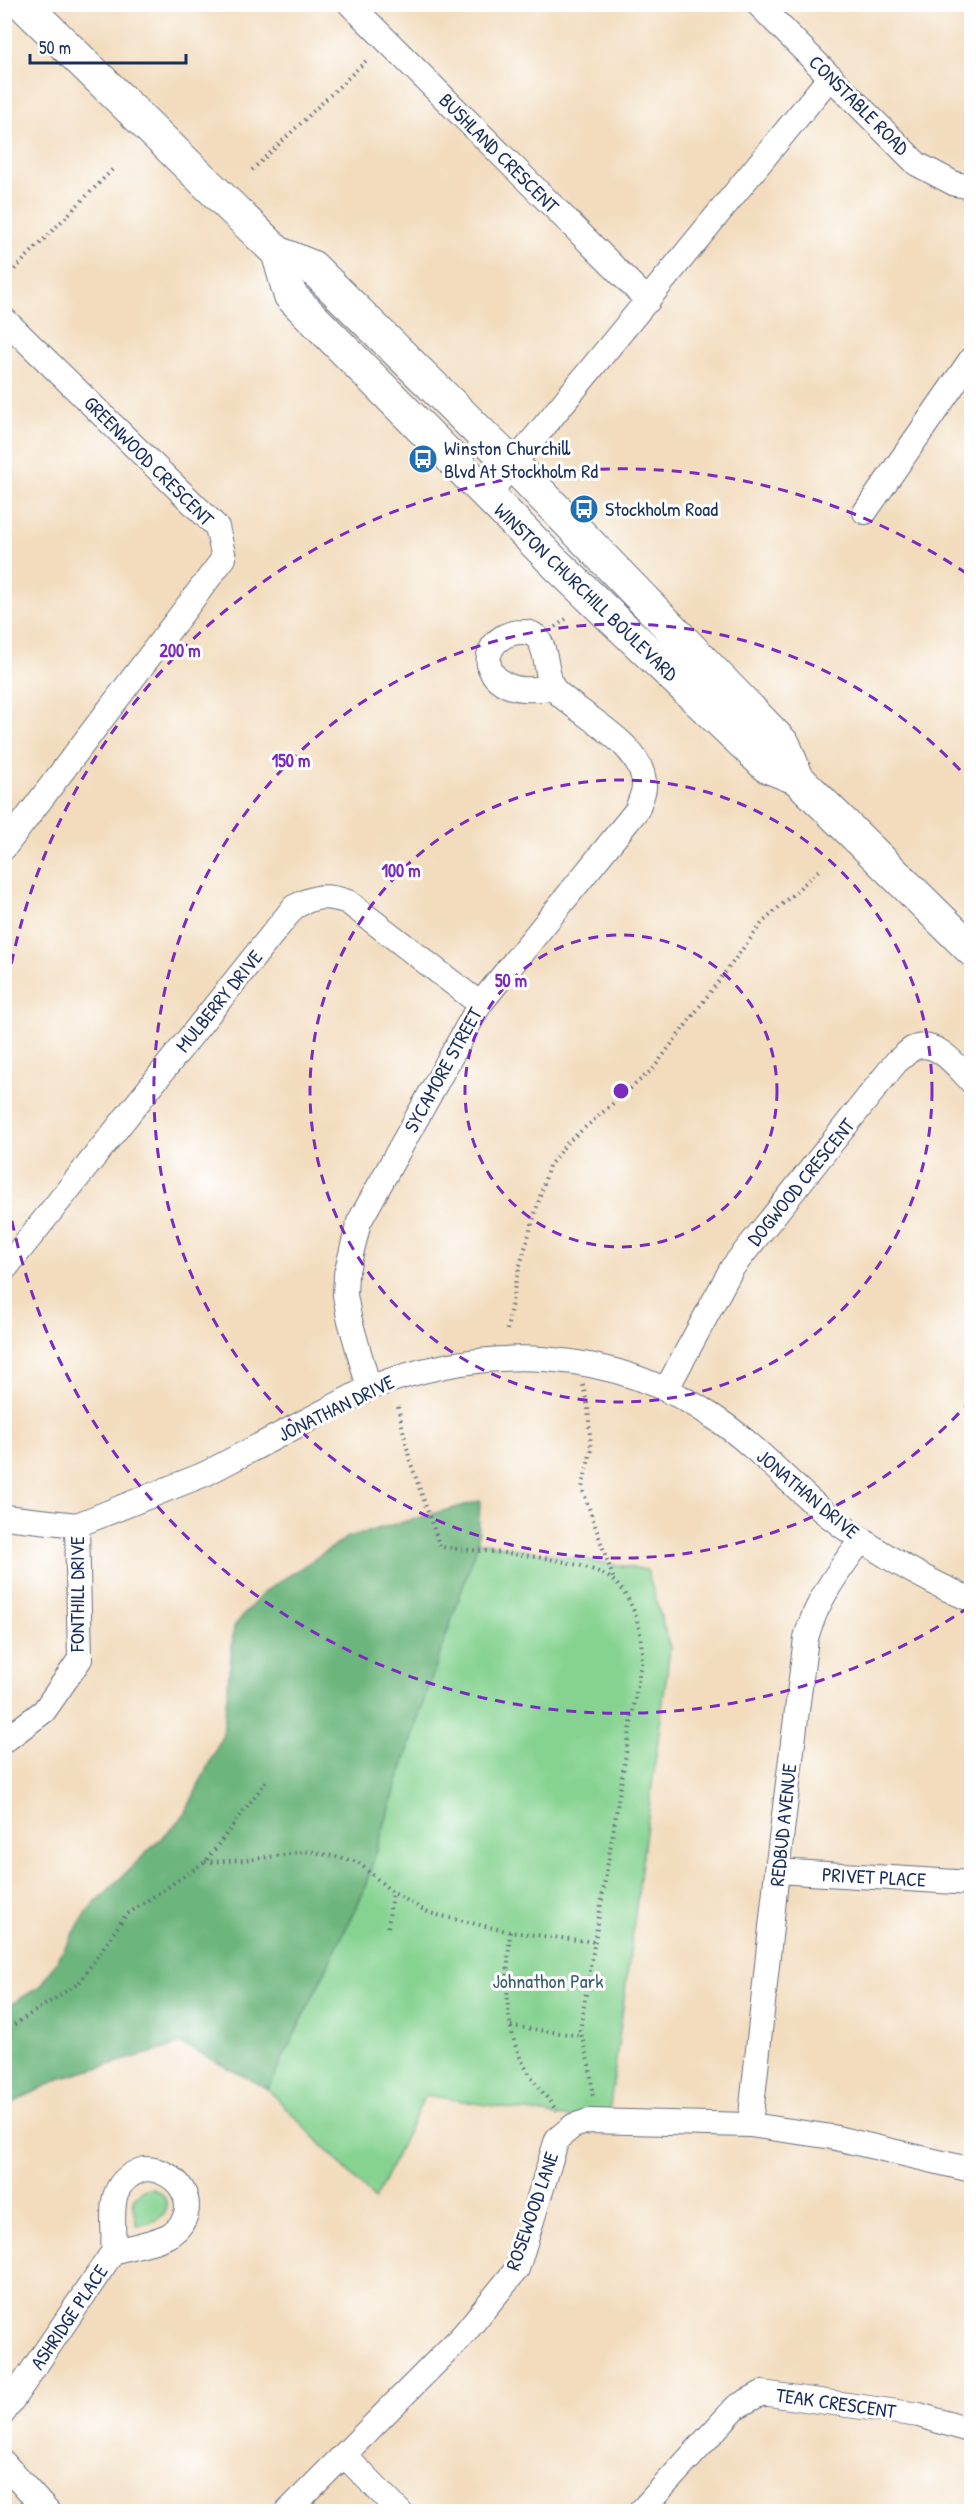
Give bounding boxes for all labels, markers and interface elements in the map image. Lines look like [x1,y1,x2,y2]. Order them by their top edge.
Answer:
scale bar [30,27,186,65]
text: 50 m [39,35,71,60]
street label: CONSTABLE ROAD [803,49,916,161]
street label: BUSHLAND CRESCENT [433,87,566,219]
street label: GREENWOOD CRESCENT [78,390,221,532]
place label: Winston Churchill Blvd At Stockholm Rd [444,434,598,484]
bus stop icon: Winston Churchill Blvd At Stockholm Rd [407,443,439,475]
bus stop icon: Stockholm Road [568,493,600,525]
place label: Stockholm Road [605,495,718,522]
street label: WINSTON CHURCHILL BOULEVARD [489,497,684,687]
text: 200 m [160,638,200,663]
text: 150 m [272,748,310,773]
text: 100 m [381,858,421,883]
street label: MULBERRY DRIVE [169,944,268,1057]
text: 50 m [495,968,527,993]
street label: SYCAMORE STREET [397,1002,488,1137]
centre of rings [611,1081,631,1101]
street label: DOGWOOD CRESCENT [741,1112,861,1251]
street label: JONATHAN DRIVE [273,1368,398,1447]
street label: JONATHAN DRIVE [751,1443,865,1545]
street label: FONTHILL DRIVE [63,1536,90,1653]
street label: REDBUD AVENUE [763,1762,802,1888]
street label: PRIVET PLACE [821,1860,927,1893]
park label: Johnathon Park [492,1967,604,1994]
street label: ROSEWOOD LANE [499,2148,564,2274]
street label: ASHRIDGE PLACE [23,2259,114,2375]
street label: TEAK CRESCENT [774,2381,898,2424]

